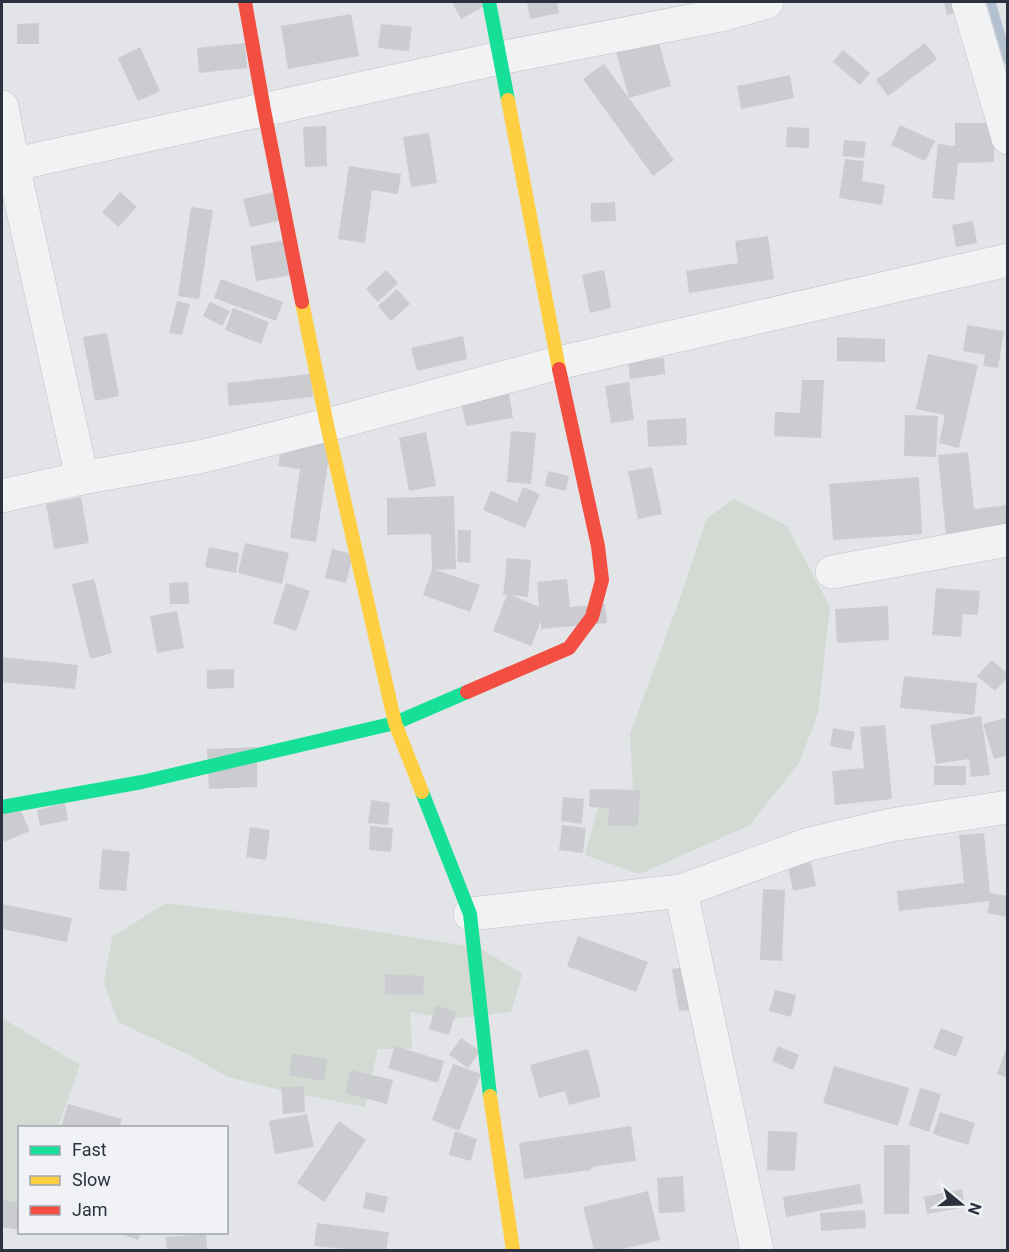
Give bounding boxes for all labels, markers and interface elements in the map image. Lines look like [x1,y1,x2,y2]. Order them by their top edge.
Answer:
legend [18,1126,228,1234]
text: Fast [72,1139,107,1160]
text: Slow [72,1169,111,1190]
north arrow [931,1174,991,1234]
text: Jam [72,1199,108,1220]
text: N [964,1200,986,1217]

